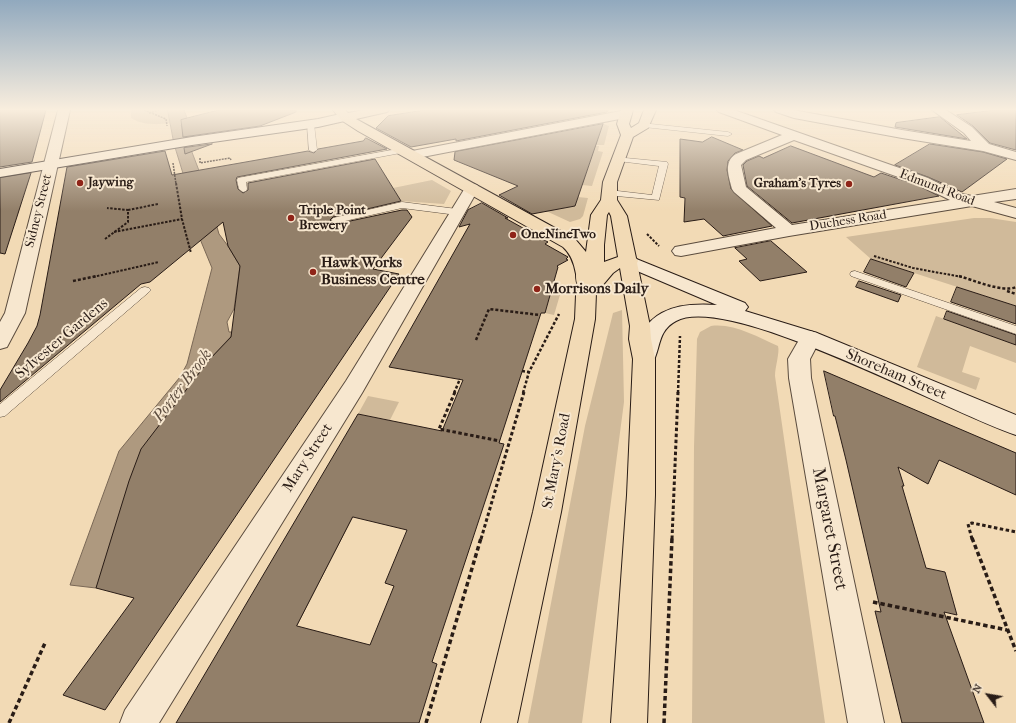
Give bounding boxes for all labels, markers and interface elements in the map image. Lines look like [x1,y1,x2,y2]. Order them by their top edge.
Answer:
street label: Edmund Road [897,167,977,209]
street label: Sidney Street [22,173,56,249]
place label: Jaywing [88,175,133,191]
place label: Graham's Tyres [754,176,841,192]
marker: Jaywing [75,178,85,188]
marker: Graham's Tyres [844,179,854,189]
place label: Triple Point Brewery [299,203,366,234]
street label: Duchess Road [808,207,888,235]
marker: Triple Point Brewery [286,213,296,223]
place label: OneNineTwo [521,227,596,243]
marker: OneNineTwo [508,230,518,240]
place label: Hawk Works Business Centre [321,254,425,289]
marker: Hawk Works Business Centre [308,267,318,277]
place label: Morrisons Daily [545,280,648,298]
marker: Morrisons Daily [532,284,542,294]
street label: Sylvester Gardens [12,295,112,383]
water label: Porter Brook [149,346,217,426]
street label: Shoreham Street [843,346,949,404]
street label: St Mary's Road [539,412,575,510]
street label: Mary Street [279,420,337,496]
street label: Margaret Street [807,466,851,592]
north arrow [968,675,1008,715]
text: N [970,682,985,695]

